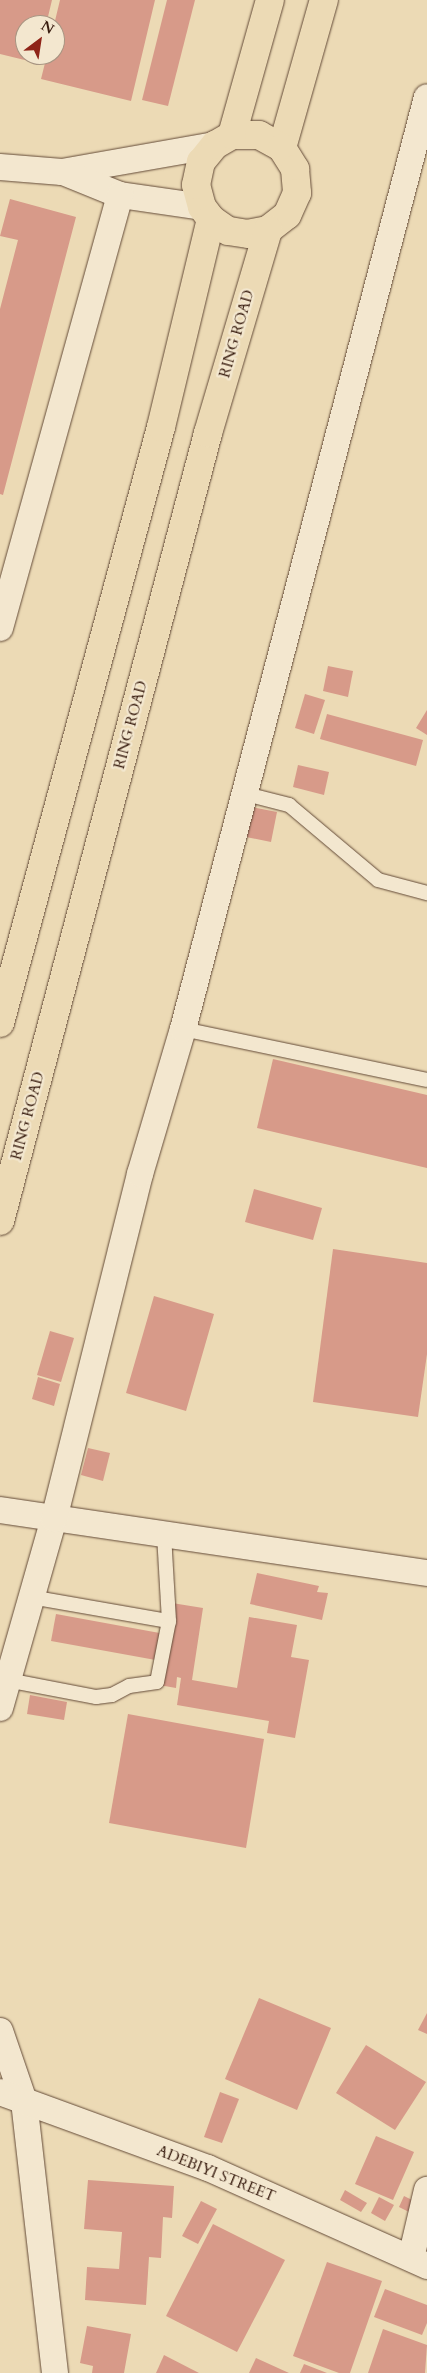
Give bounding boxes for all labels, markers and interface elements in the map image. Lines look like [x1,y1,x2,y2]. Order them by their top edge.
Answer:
north arrow [15,15,65,65]
text: N [37,16,58,39]
street label: RING ROAD [216,288,258,380]
street label: RING ROAD [111,679,151,771]
street label: RING ROAD [8,1070,48,1162]
street label: ADEBIYI STREET [154,2142,278,2206]

